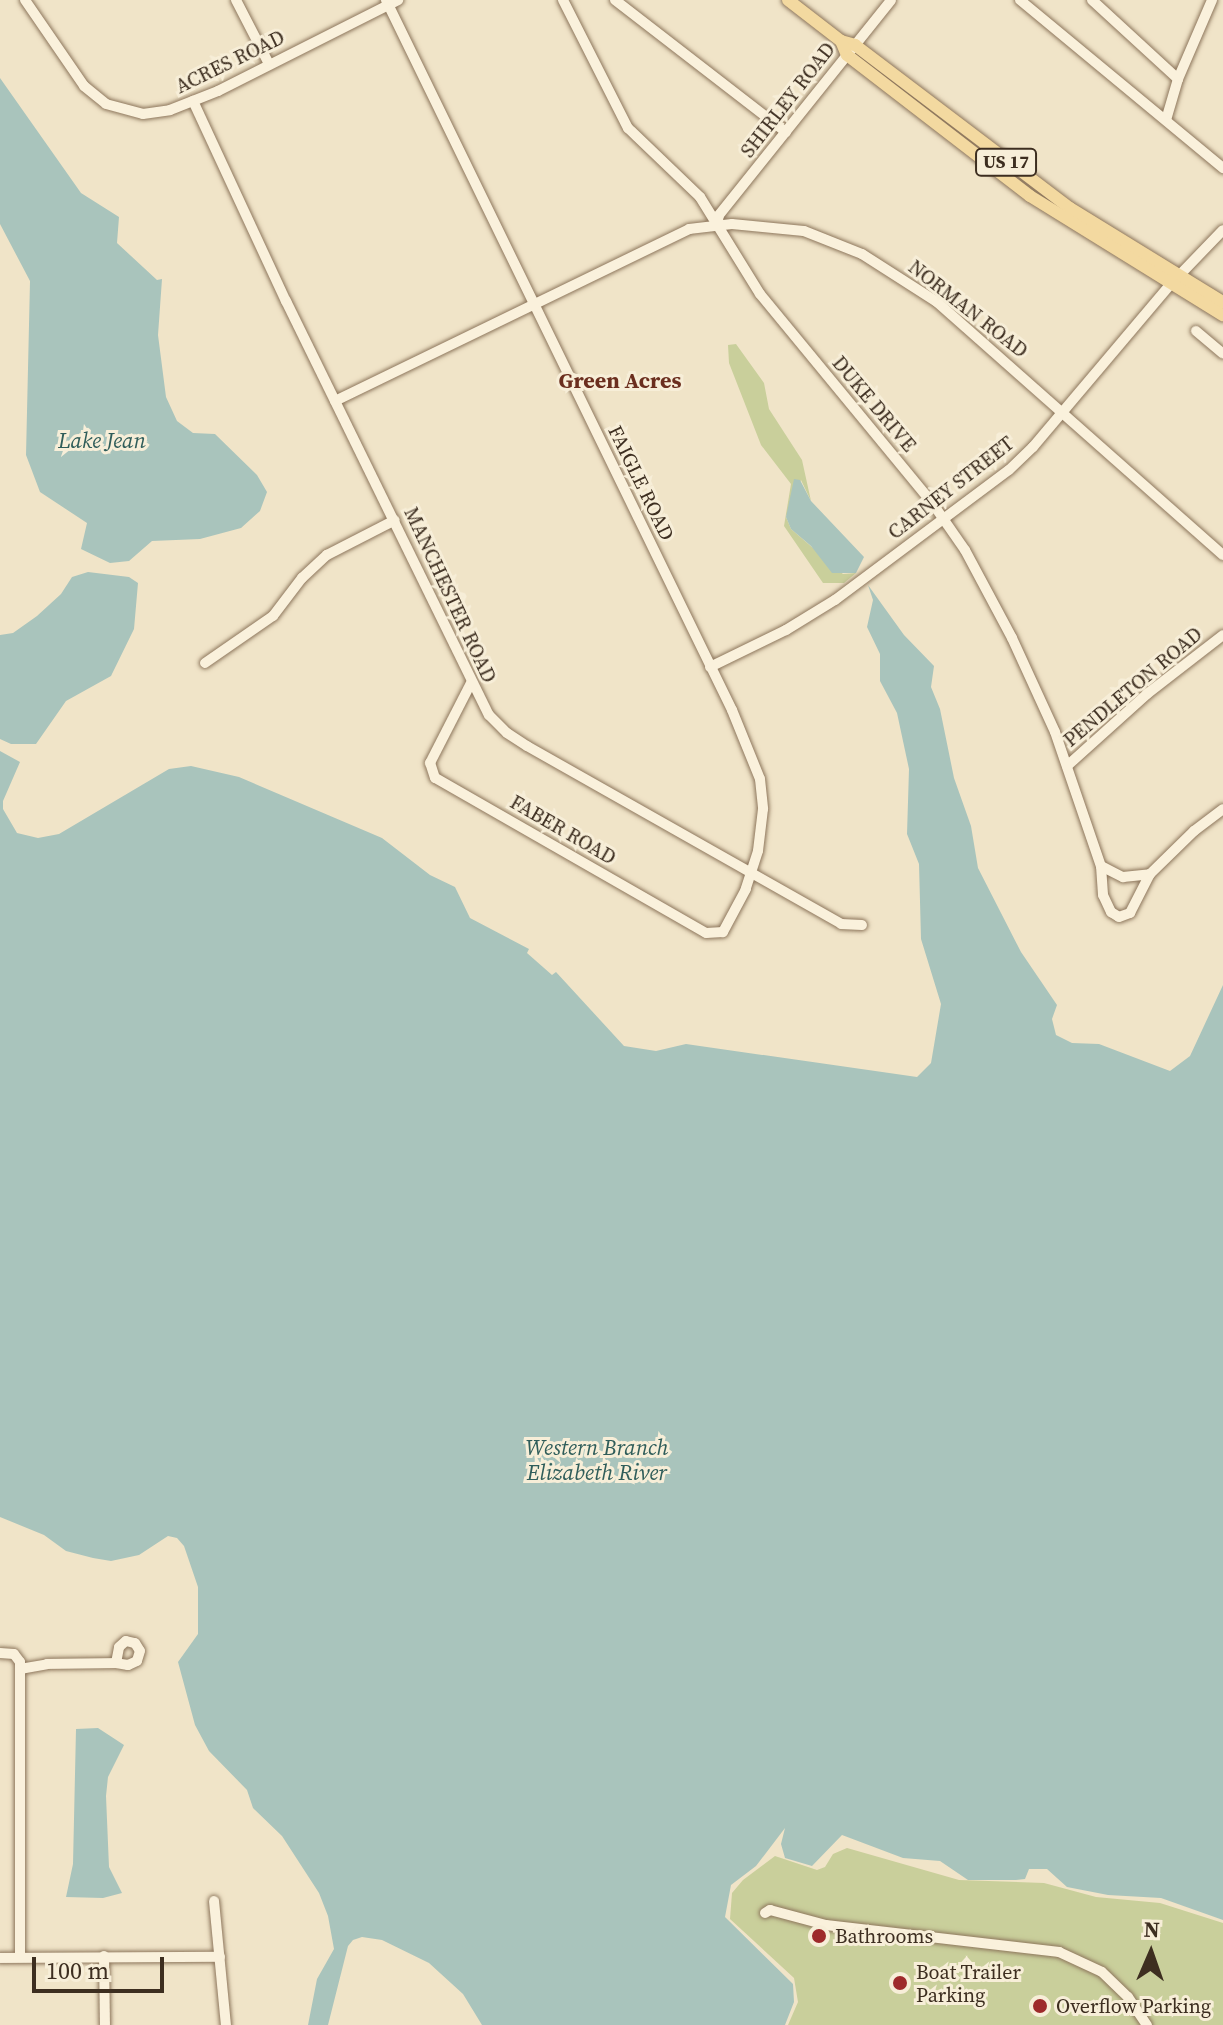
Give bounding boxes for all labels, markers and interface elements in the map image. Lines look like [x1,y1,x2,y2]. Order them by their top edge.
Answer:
street label: ACRES ROAD [172,25,288,99]
street label: SHIRLEY ROAD [735,37,841,163]
road number: US 17 [974,148,1038,176]
street label: NORMAN ROAD [904,255,1032,363]
street label: DUKE DRIVE [827,351,921,457]
district label: Green Acres [559,368,681,394]
street label: FAIGLE ROAD [603,422,679,544]
water label: Lake Jean [58,428,146,454]
street label: CARNEY STREET [883,431,1019,545]
street label: MANCHESTER ROAD [399,503,501,687]
street label: PENDLETON ROAD [1059,622,1207,752]
street label: FABER ROAD [506,790,620,870]
water label: Western Branch Elizabeth River [525,1434,669,1486]
north arrow [1111,1913,1191,1993]
text: N [1143,1914,1160,1944]
place label: Bathrooms [835,1924,933,1948]
marker: Bathrooms [810,1927,828,1945]
scale bar [36,1941,168,1991]
text: 100 m [46,1954,109,1987]
place label: Boat Trailer Parking [916,1960,1021,2007]
marker: Boat Trailer Parking [891,1974,909,1992]
place label: Overflow Parking [1056,1994,1211,2018]
marker: Overflow Parking [1031,1997,1049,2015]

